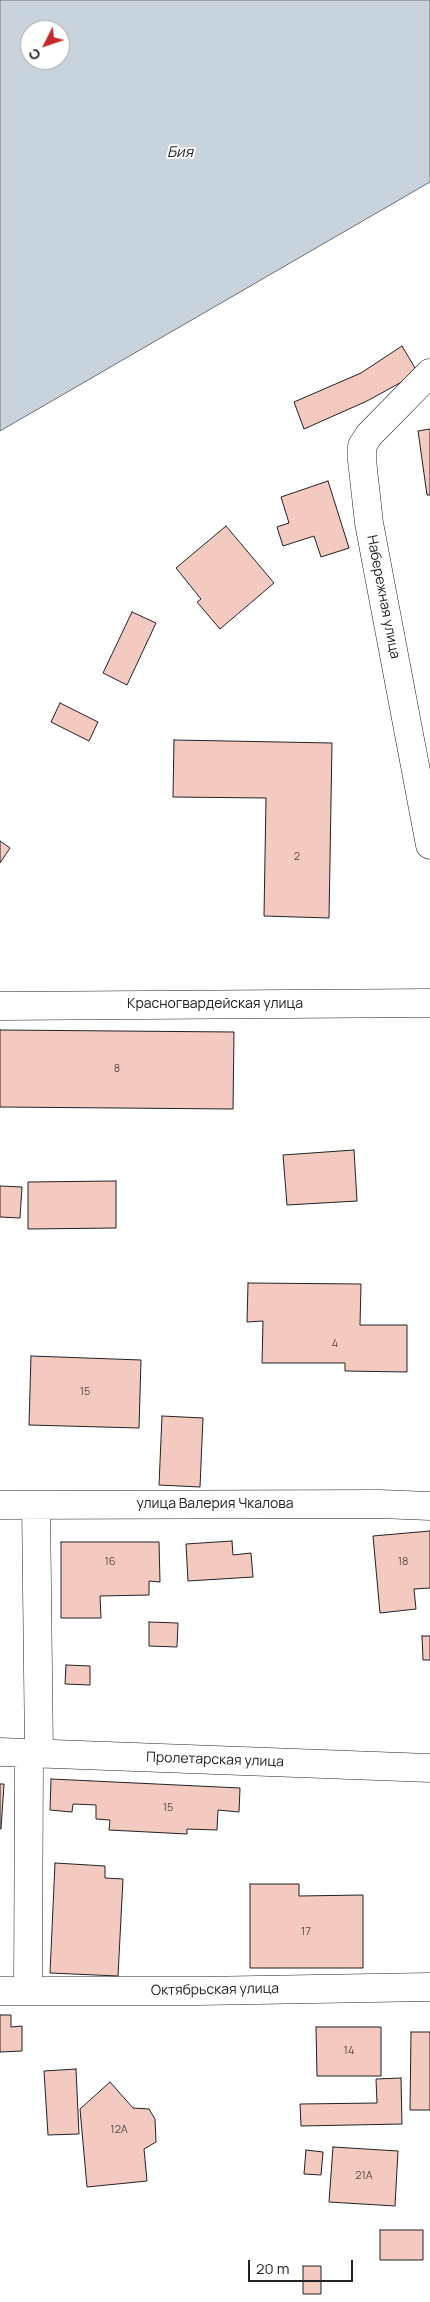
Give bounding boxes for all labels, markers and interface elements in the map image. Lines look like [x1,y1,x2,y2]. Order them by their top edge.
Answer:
north arrow [20,20,70,70]
text: С [23,44,45,65]
water label: Бия [167,144,193,162]
street label: Набережная улица [363,534,403,660]
house number: 2 [294,850,300,864]
street label: Красногвардейская улица [127,996,303,1012]
house number: 8 [114,1062,120,1076]
house number: 4 [332,1337,338,1351]
house number: 15 [80,1385,90,1399]
street label: улица Валерия Чкалова [136,1496,294,1512]
house number: 16 [104,1555,116,1569]
house number: 18 [398,1555,408,1569]
street label: Пролетарская улица [146,1749,284,1771]
house number: 15 [163,1801,173,1815]
house number: 17 [301,1925,311,1939]
street label: Октябрьская улица [151,1980,279,2000]
house number: 14 [344,2044,354,2058]
house number: 12А [110,2123,128,2137]
house number: 21А [355,2169,373,2183]
scale bar [250,2250,355,2282]
text: 20 m [256,2258,289,2279]

